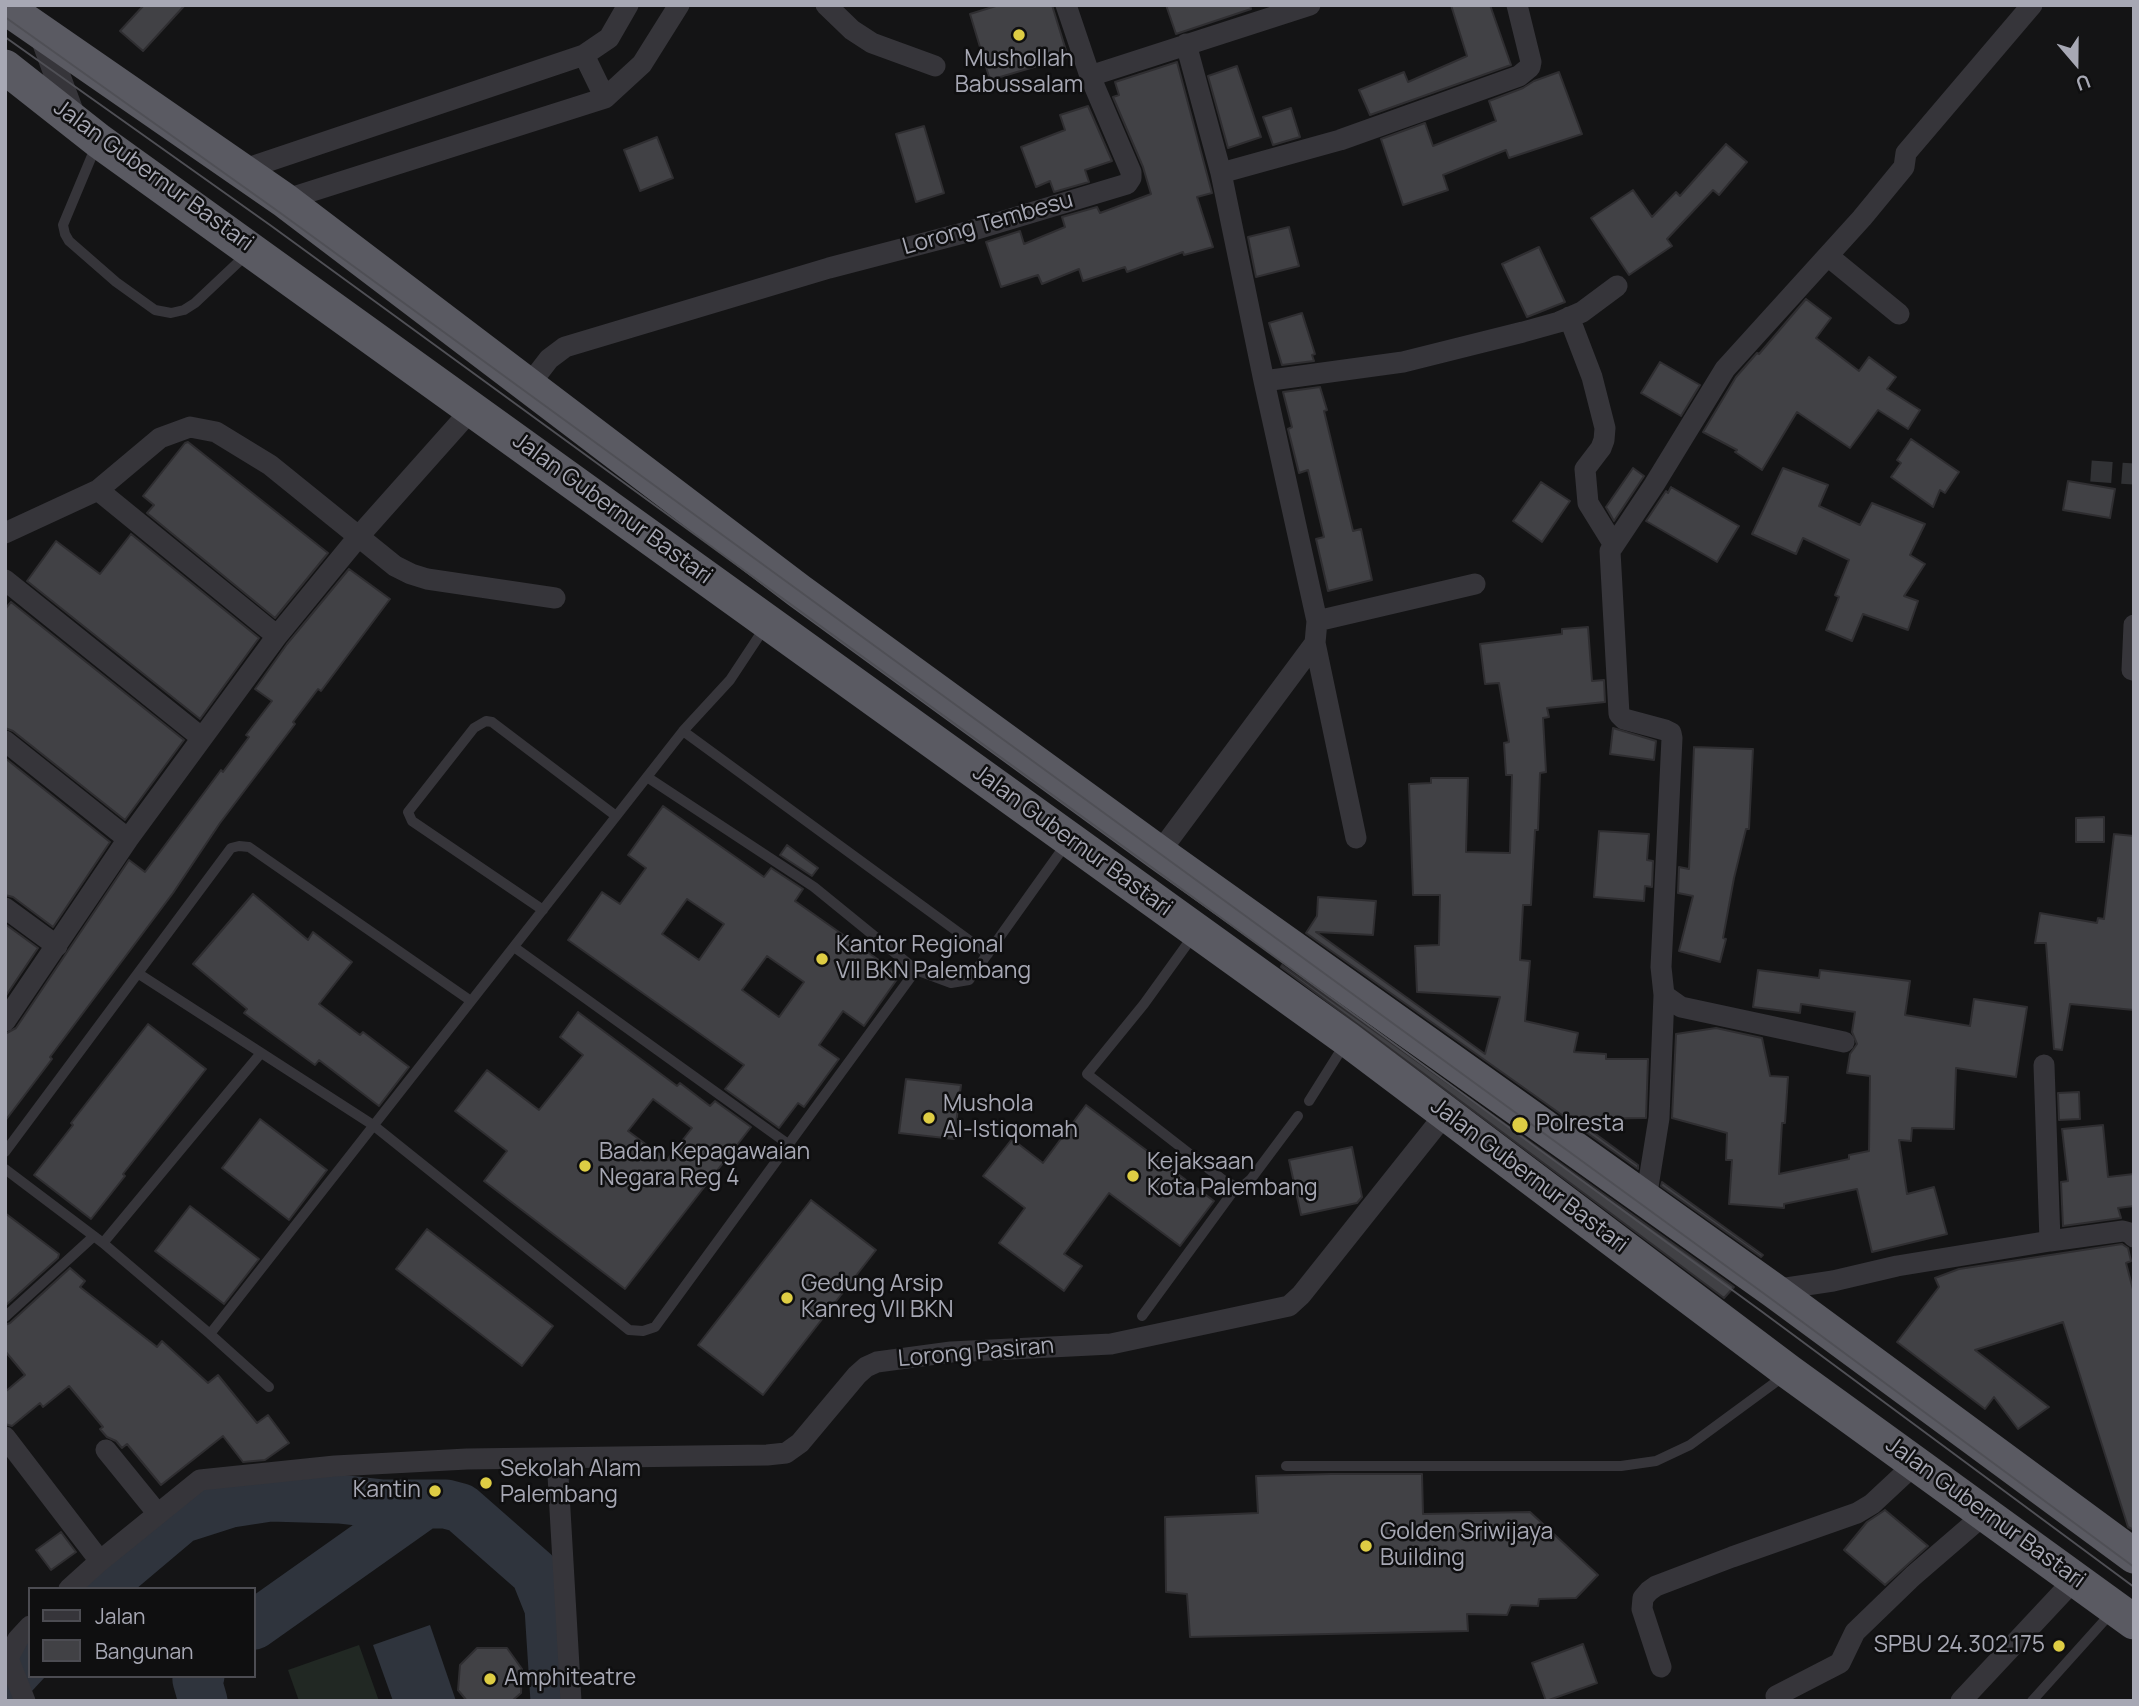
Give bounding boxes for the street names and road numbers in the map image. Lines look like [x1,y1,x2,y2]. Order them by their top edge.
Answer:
street label: Jalan Gubernur Bastari [48,94,258,258]
street label: Lorong Tembesu [900,186,1076,262]
street label: Jalan Gubernur Bastari [507,427,717,591]
street label: Jalan Gubernur Bastari [967,759,1177,923]
street label: Jalan Gubernur Bastari [1425,1093,1633,1259]
street label: Lorong Pasiran [897,1332,1055,1374]
street label: Jalan Gubernur Bastari [1880,1431,2090,1595]

